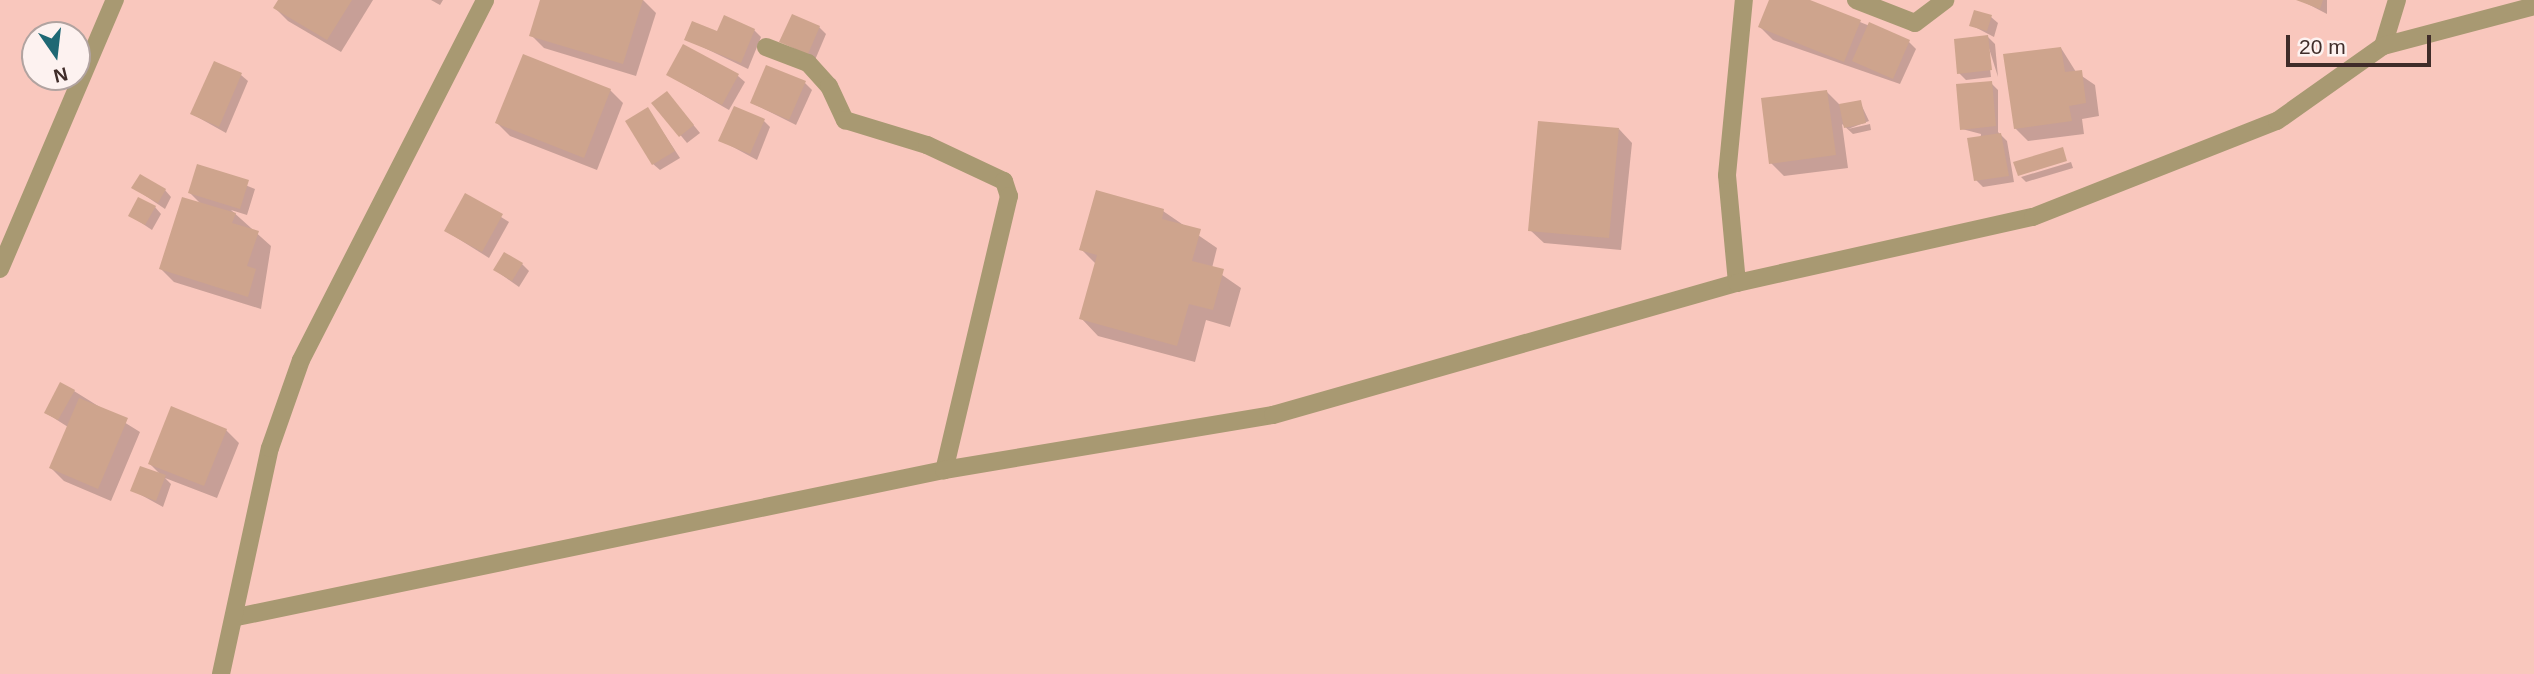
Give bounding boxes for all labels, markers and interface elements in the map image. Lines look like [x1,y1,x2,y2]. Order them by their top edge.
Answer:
north arrow [21,21,91,91]
scale bar [2289,21,2434,65]
text: 20 m [2299,35,2346,58]
text: N [52,63,70,87]

